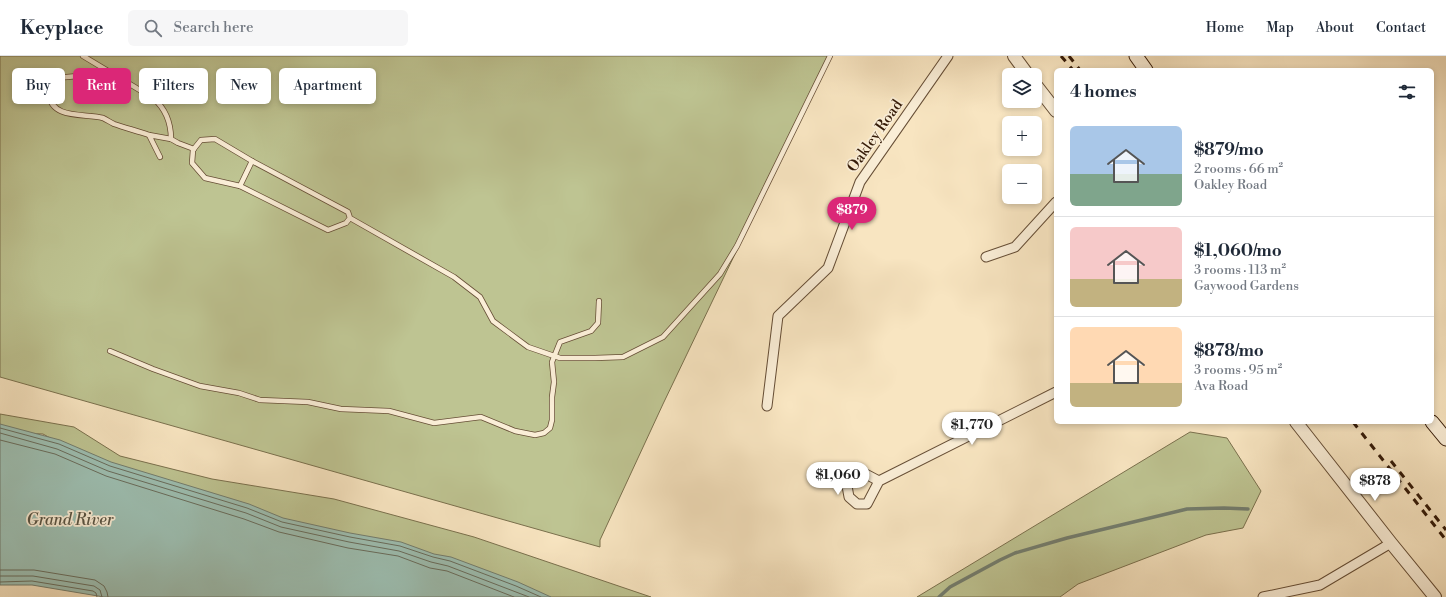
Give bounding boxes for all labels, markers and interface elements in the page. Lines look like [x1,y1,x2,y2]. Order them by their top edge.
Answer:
search box [128,10,408,46]
text: Keyplace [20,16,104,40]
icon: search [142,17,164,39]
text: Search here [174,18,254,37]
text: Home [1206,19,1244,37]
text: Map [1266,19,1294,37]
text: About [1316,19,1354,37]
text: Contact [1376,19,1426,37]
chip: Buy [12,68,65,104]
chip: Rent [73,68,131,104]
chip: Filters [139,68,208,104]
chip: New [216,68,271,104]
chip: Apartment [279,68,376,104]
map controls [1002,68,1042,204]
button: layers [1002,68,1042,108]
text: 4 homes [1070,81,1137,103]
icon: filters [1396,81,1418,103]
street label: Oakley Road [843,96,907,176]
button: + [1002,116,1042,156]
text: $879/mo [1194,139,1264,161]
icon: home [1102,142,1150,190]
text: 2 rooms · 66 m² [1194,161,1283,177]
button: − [1002,164,1042,204]
text: Oakley Road [1194,177,1267,193]
pin: $879 [828,197,876,231]
text: $879 [836,202,868,218]
text: $1,060/mo [1194,240,1282,262]
icon: home [1102,243,1150,291]
text: 3 rooms · 113 m² [1194,262,1286,278]
text: Gaywood Gardens [1194,278,1299,294]
text: $878/mo [1194,340,1264,362]
icon: home [1102,343,1150,391]
text: 3 rooms · 95 m² [1194,362,1282,378]
text: Ava Road [1194,378,1248,394]
pin: $1,770 [939,412,1005,446]
text: $1,770 [951,417,993,433]
pin: $1,060 [805,462,871,496]
text: $1,060 [815,467,861,483]
pin: $878 [1351,468,1399,502]
text: $878 [1359,473,1391,489]
water label: Grand River [27,510,115,530]

